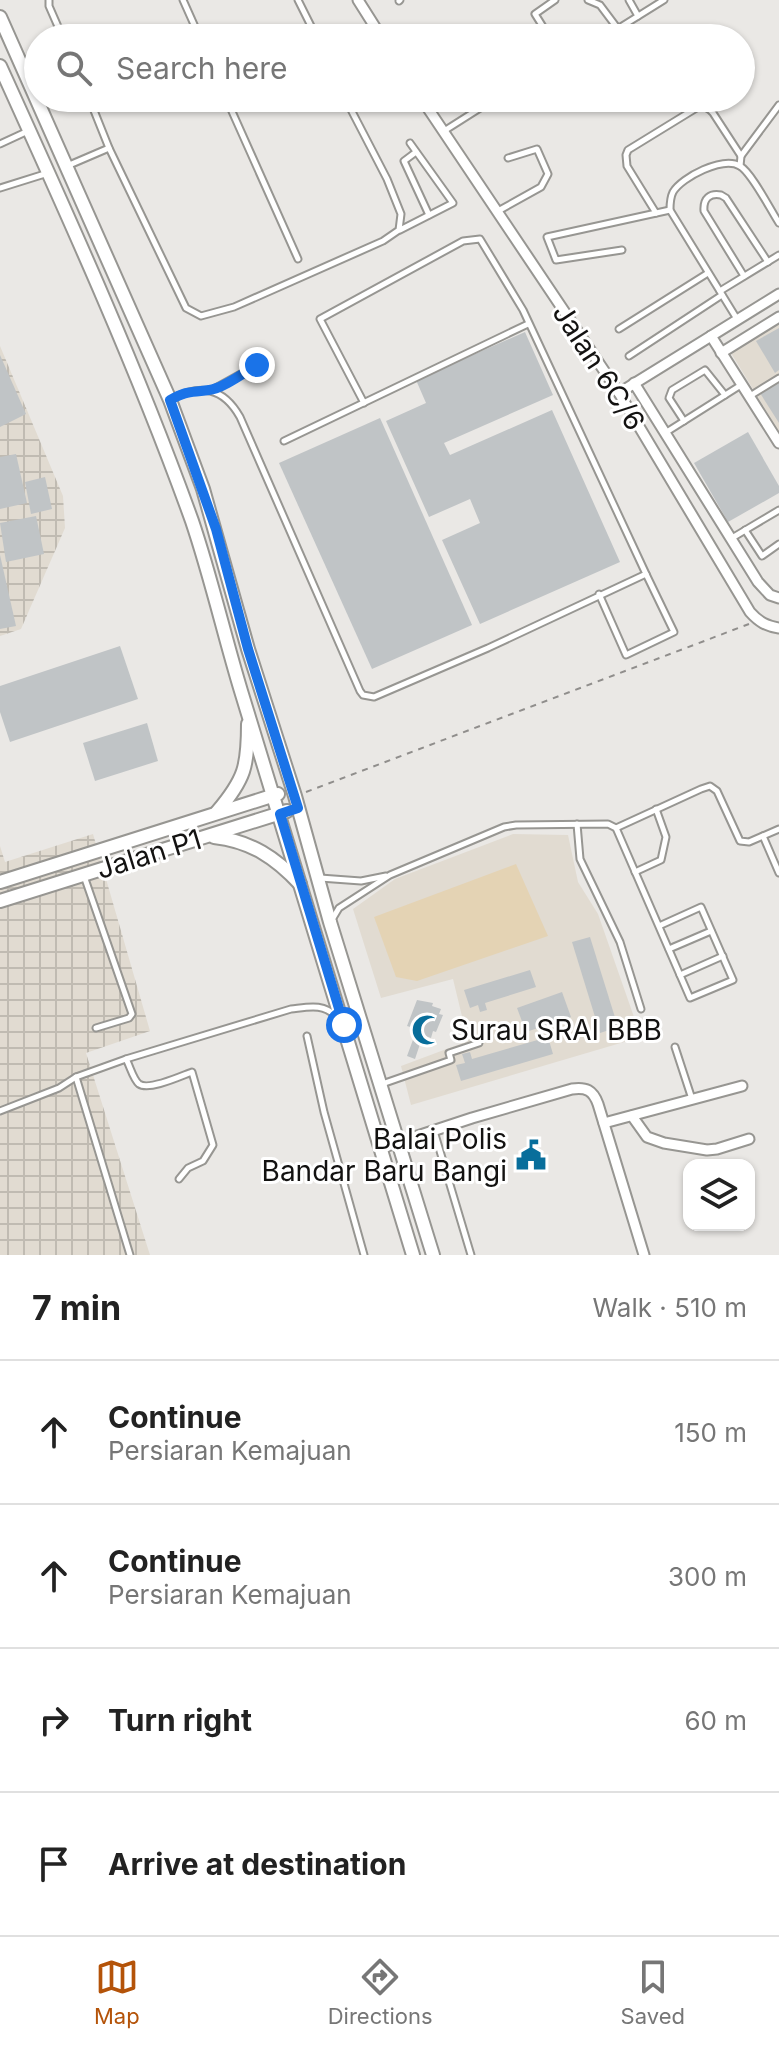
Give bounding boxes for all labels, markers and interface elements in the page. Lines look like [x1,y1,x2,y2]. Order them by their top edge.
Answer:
search box [24,24,755,112]
icon: search [52,46,96,90]
text: Search here [116,50,288,86]
street label: Jalan 6C/6 [546,297,652,437]
route end [239,347,275,383]
street label: Jalan P1 [92,822,206,886]
route start [326,1007,362,1043]
mosque icon: Surau SRAI BBB [410,1013,444,1047]
place label: Surau SRAI BBB [451,1013,662,1047]
place label: Balai Polis Bandar Baru Bangi [262,1122,507,1188]
public building icon: Balai Polis Bandar Baru Bangi [514,1138,548,1172]
map controls [683,1159,755,1231]
button: layers [683,1159,755,1231]
text: 7 min [32,1287,121,1328]
text: Walk · 510 m [593,1292,747,1323]
text: Continue [108,1399,242,1435]
icon: ahead [32,1410,76,1454]
text: 150 m [674,1417,747,1448]
text: Persiaran Kemajuan [108,1435,352,1466]
text: Continue [108,1543,242,1579]
icon: ahead [32,1554,76,1598]
text: 300 m [668,1561,747,1592]
text: Persiaran Kemajuan [108,1579,352,1610]
icon: right [32,1698,76,1742]
text: Turn right [108,1702,252,1738]
text: 60 m [684,1705,747,1736]
icon: arrive [32,1842,76,1886]
text: Arrive at destination [108,1846,406,1882]
tab: Map [94,1955,140,2029]
tab: Directions [328,1955,433,2029]
tab: Saved [621,1955,685,2029]

